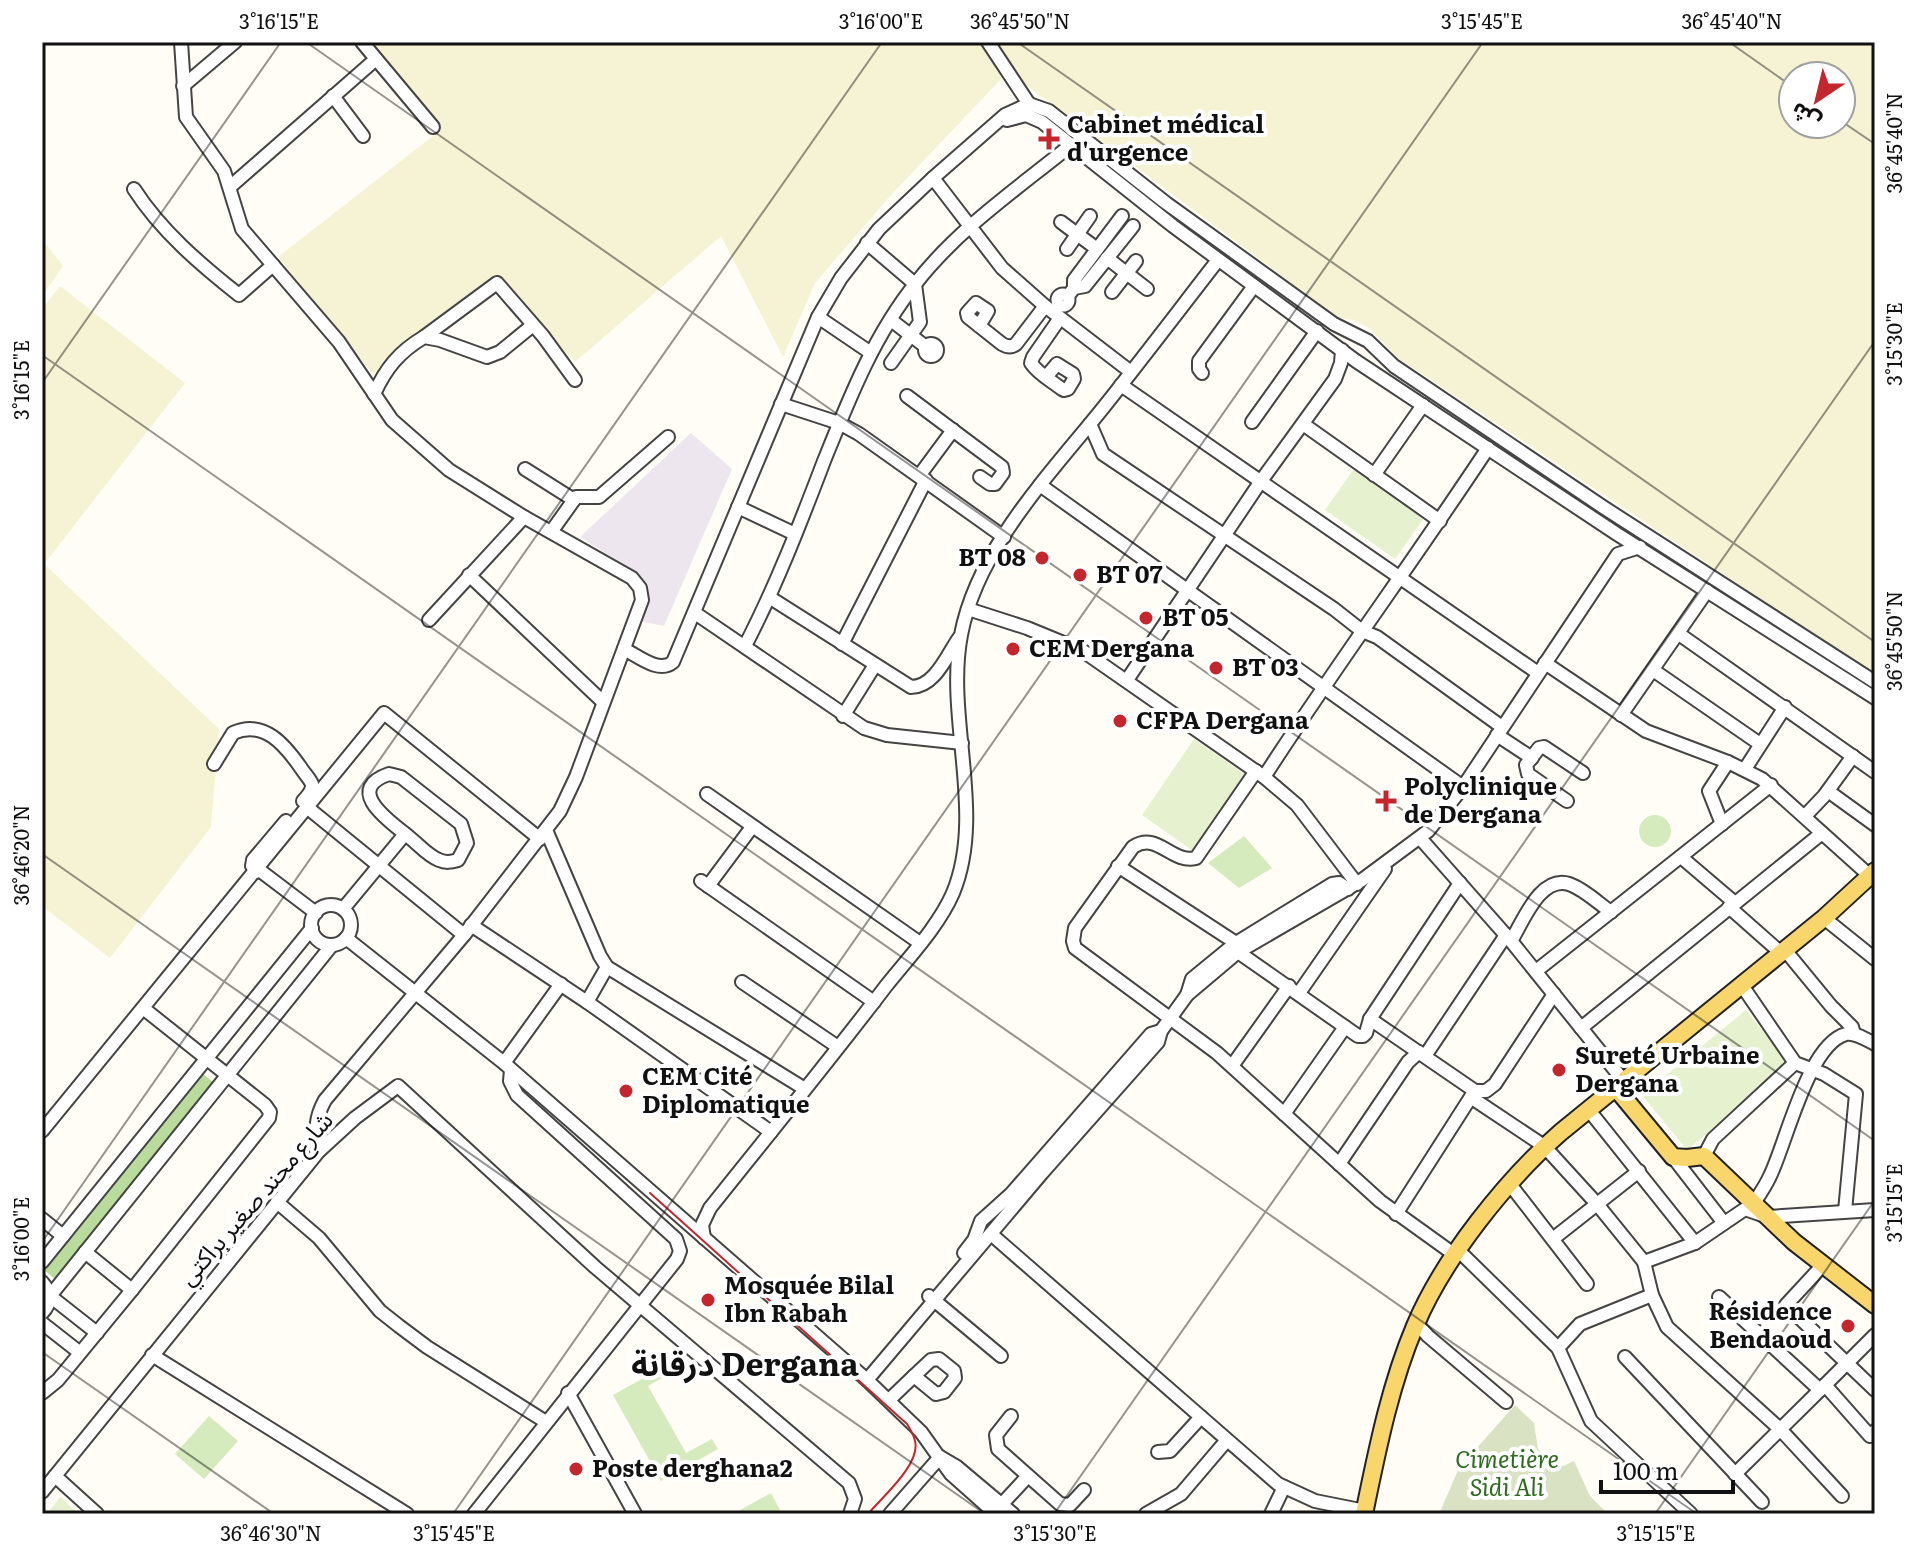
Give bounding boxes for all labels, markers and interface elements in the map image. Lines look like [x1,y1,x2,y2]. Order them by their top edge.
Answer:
text: 3°16'15"E [239,5,319,35]
text: 3°16'00"E [839,5,923,35]
text: 36°45'50"N [970,5,1070,35]
text: 3°15'45"E [1441,5,1523,35]
text: 36°45'40"N [1681,5,1783,35]
north arrow [1777,60,1857,140]
text: 36°45'40"N [1878,92,1908,194]
text: ش [1783,95,1826,140]
place label: Cabinet médical d'urgence [1067,105,1264,168]
marker: Cabinet médical d'urgence [1038,128,1060,150]
text: 3°15'30"E [1878,302,1908,386]
text: 3°16'15"E [5,340,35,420]
place label: BT 08 [958,538,1026,573]
marker: BT 08 [1033,549,1051,567]
place label: BT 07 [1096,555,1162,590]
marker: BT 07 [1071,566,1089,584]
text: 36°45'50"N [1878,591,1908,691]
place label: BT 05 [1162,598,1229,633]
marker: BT 05 [1137,609,1155,627]
place label: CEM Dergana [1029,629,1194,664]
marker: CEM Dergana [1004,640,1022,658]
place label: BT 03 [1232,648,1299,683]
marker: BT 03 [1207,659,1225,677]
place label: CFPA Dergana [1136,701,1309,736]
marker: CFPA Dergana [1111,712,1129,730]
place label: Polyclinique de Dergana [1404,767,1557,830]
marker: Polyclinique de Dergana [1375,790,1397,812]
text: 36°46'20"N [5,805,35,905]
place label: Sureté Urbaine Dergana [1575,1036,1760,1099]
place label: CEM Cité Diplomatique [642,1057,810,1120]
marker: Sureté Urbaine Dergana [1550,1061,1568,1079]
marker: CEM Cité Diplomatique [617,1082,635,1100]
street label: شارع محند صغير براكتي [169,1103,342,1294]
text: 3°15'15"E [1878,1163,1908,1243]
text: 3°16'00"E [5,1197,35,1281]
place label: Mosquée Bilal Ibn Rabah [724,1266,894,1329]
marker: Mosquée Bilal Ibn Rabah [699,1291,717,1309]
place label: Résidence Bendaoud [1708,1292,1832,1355]
marker: Résidence Bendaoud [1839,1317,1857,1335]
district label: درقانة Dergana [631,1338,859,1386]
park label: Cimetière Sidi Ali [1455,1440,1559,1503]
scale bar [1601,1444,1733,1494]
place label: Poste derghana2 [592,1449,793,1484]
text: 100 m [1613,1452,1679,1487]
marker: Poste derghana2 [567,1460,585,1478]
text: 36°46'30"N [220,1517,322,1547]
text: 3°15'45"E [413,1517,495,1547]
text: 3°15'30"E [1013,1517,1097,1547]
text: 3°15'15"E [1616,1517,1696,1547]

